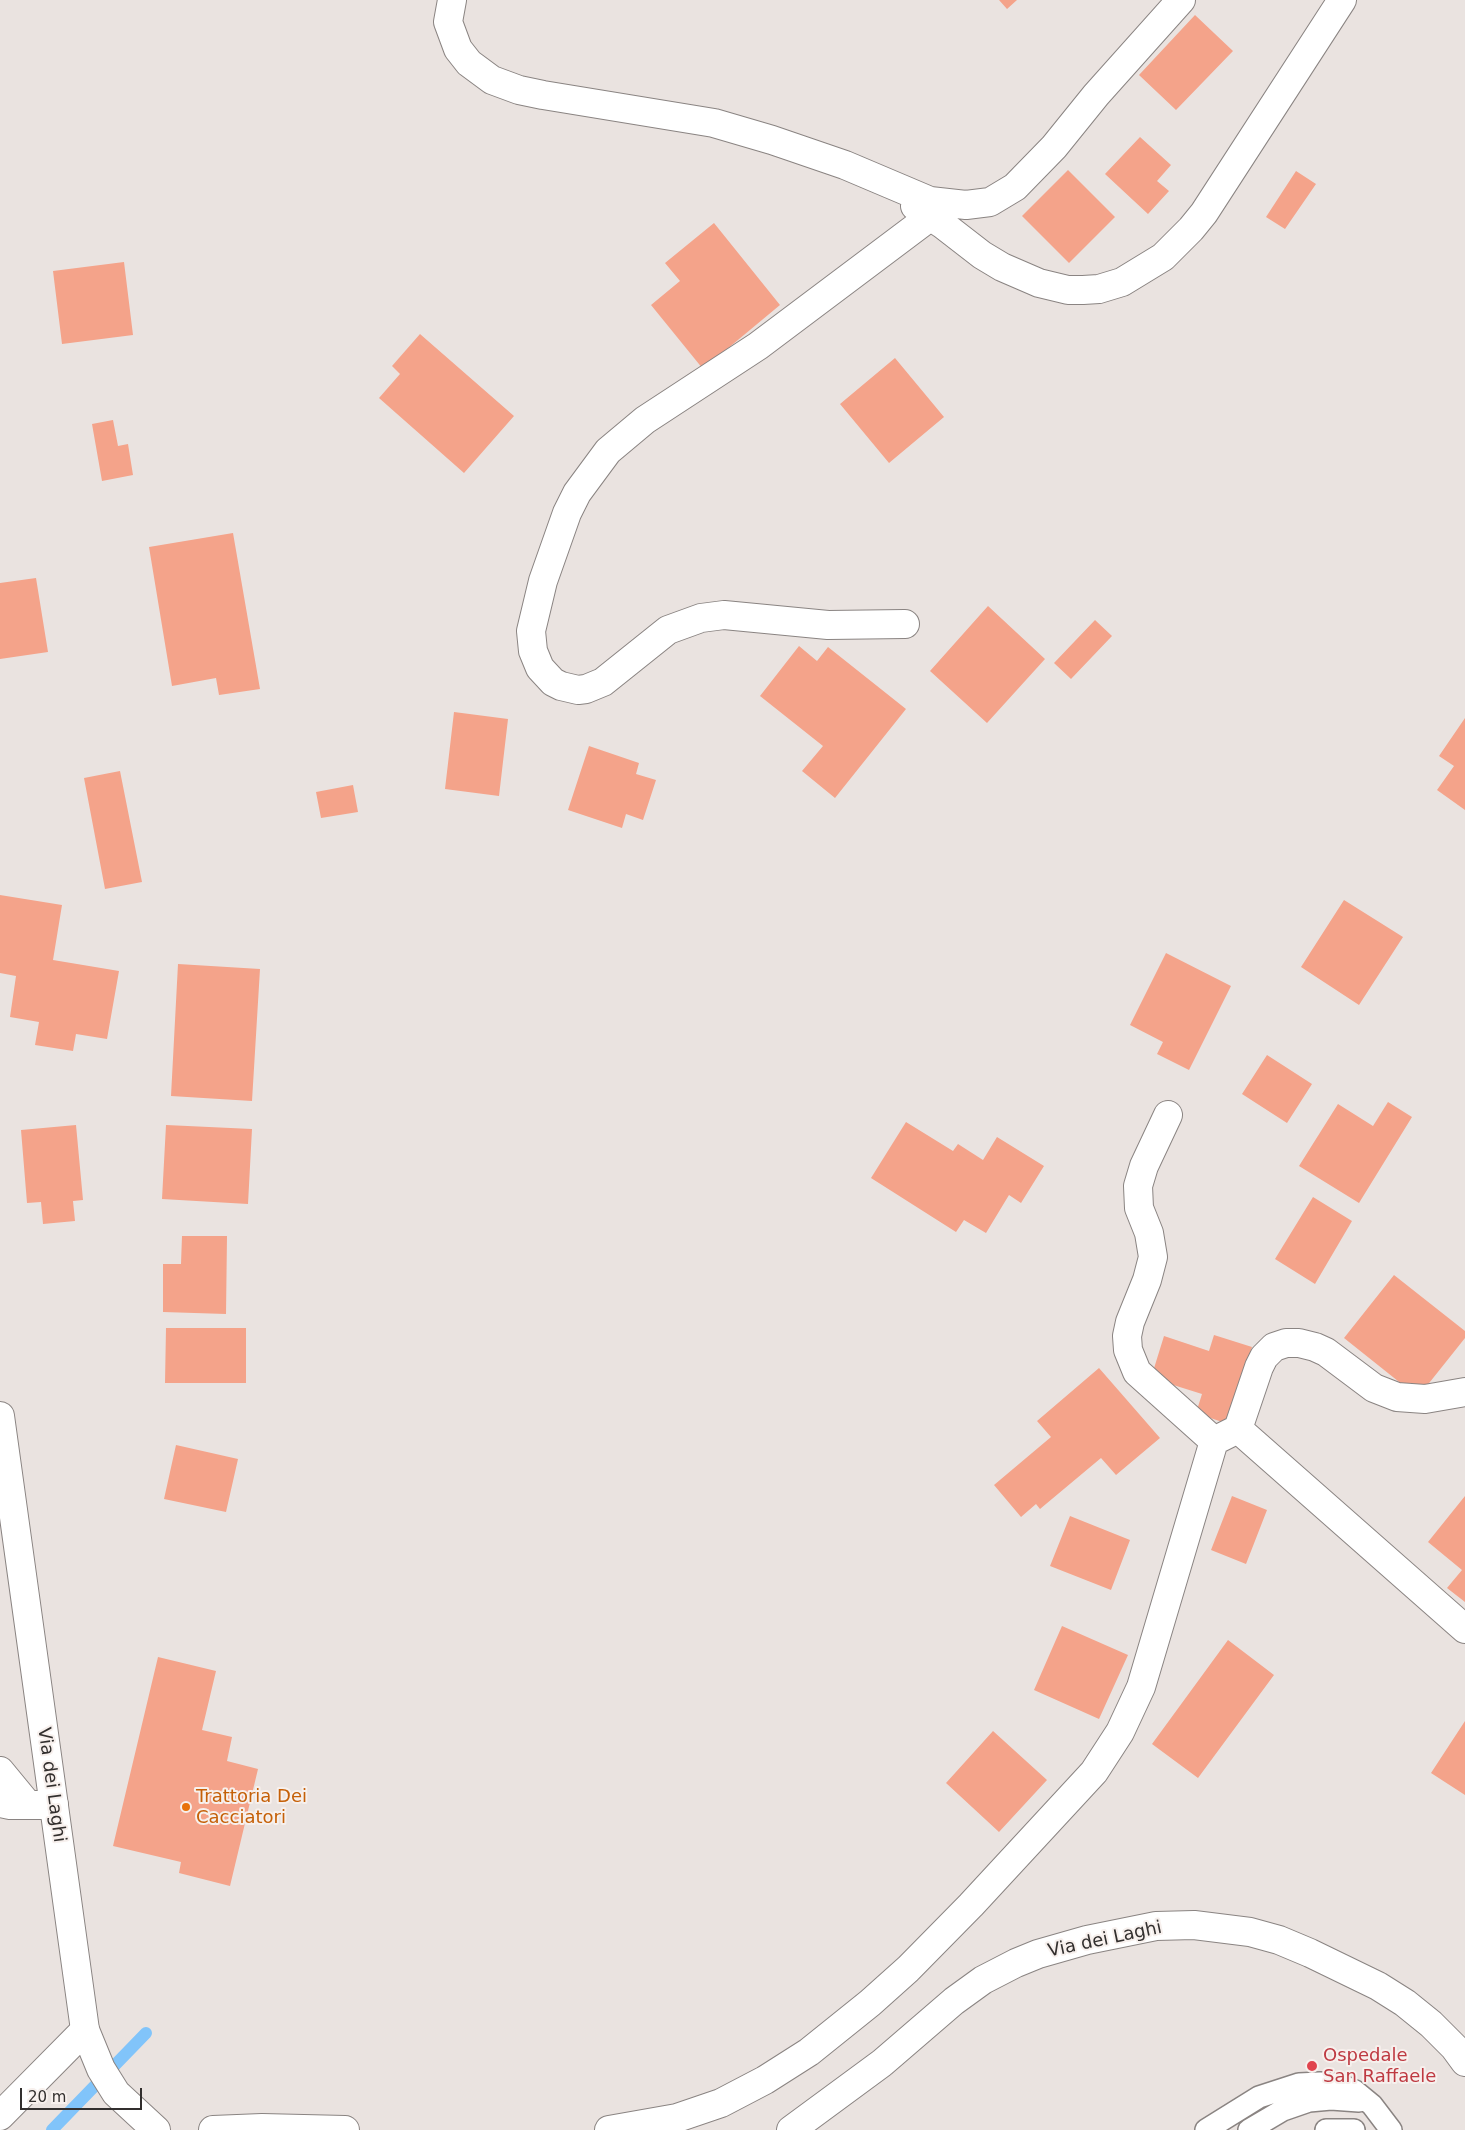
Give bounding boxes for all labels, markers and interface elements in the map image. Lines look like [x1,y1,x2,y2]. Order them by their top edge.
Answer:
street label: Via dei Laghi [32,1726,70,1844]
place label: Trattoria Dei Cacciatori [196,1786,307,1828]
marker: Trattoria Dei Cacciatori [180,1801,192,1813]
street label: Via dei Laghi [1046,1917,1164,1963]
place label: Ospedale San Raffaele [1323,2045,1436,2088]
marker: Ospedale San Raffaele [1305,2059,1319,2073]
scale bar [22,2078,145,2110]
text: 20 m [28,2088,66,2106]

